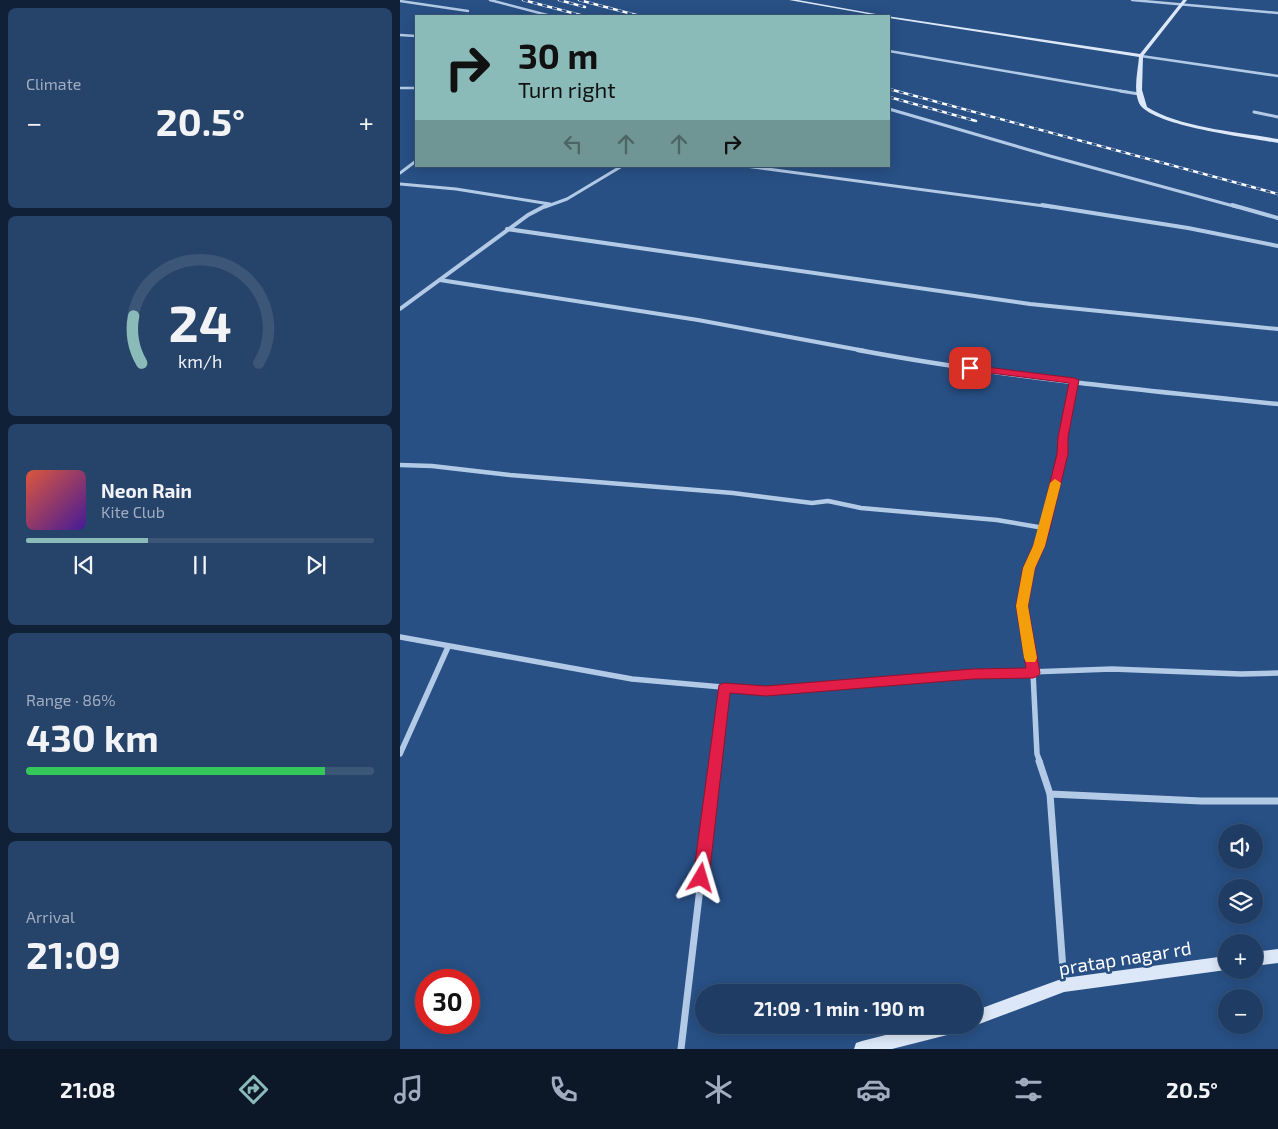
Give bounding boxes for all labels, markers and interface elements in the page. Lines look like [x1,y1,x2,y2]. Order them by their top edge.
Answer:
text: 30 m [518,34,598,76]
icon: right [435,35,500,100]
text: Climate [26,74,81,93]
text: Turn right [518,76,616,102]
text: 20.5° [156,98,245,144]
text: − [26,105,42,139]
text: + [359,105,374,139]
icon: left [559,130,587,158]
icon: ahead [612,130,640,158]
icon: ahead [665,130,693,158]
icon: right [718,130,746,158]
text: 24 [168,290,232,352]
pin [949,347,991,389]
text: km/h [178,350,222,372]
icon: arrive [956,354,984,382]
text: Neon Rain [101,479,192,502]
text: Kite Club [101,502,165,521]
icon: previous [70,551,98,579]
icon: pause [186,551,214,579]
icon: next [302,551,330,579]
text: Range · 86% [26,690,116,709]
text: 430 km [26,714,159,760]
map controls [1218,824,1263,1034]
button: sound [1218,824,1263,869]
position arrow [674,851,726,903]
button: layers [1218,879,1263,924]
text: Arrival [26,907,75,926]
text: 21:09 [26,931,121,977]
button: + [1218,934,1263,979]
street label: pratap nagar rd [1057,936,1193,979]
speed limit sign: 30 [415,969,480,1034]
button: − [1218,989,1263,1034]
text: 21:09 · 1 min · 190 m [753,997,925,1020]
icon: directions [236,1072,271,1107]
icon: music [391,1072,426,1107]
icon: phone [546,1072,581,1107]
icon: climate [701,1072,736,1107]
icon: car [856,1072,891,1107]
icon: filters [1011,1072,1046,1107]
text: 21:08 [60,1076,116,1102]
text: 20.5° [1166,1076,1218,1102]

